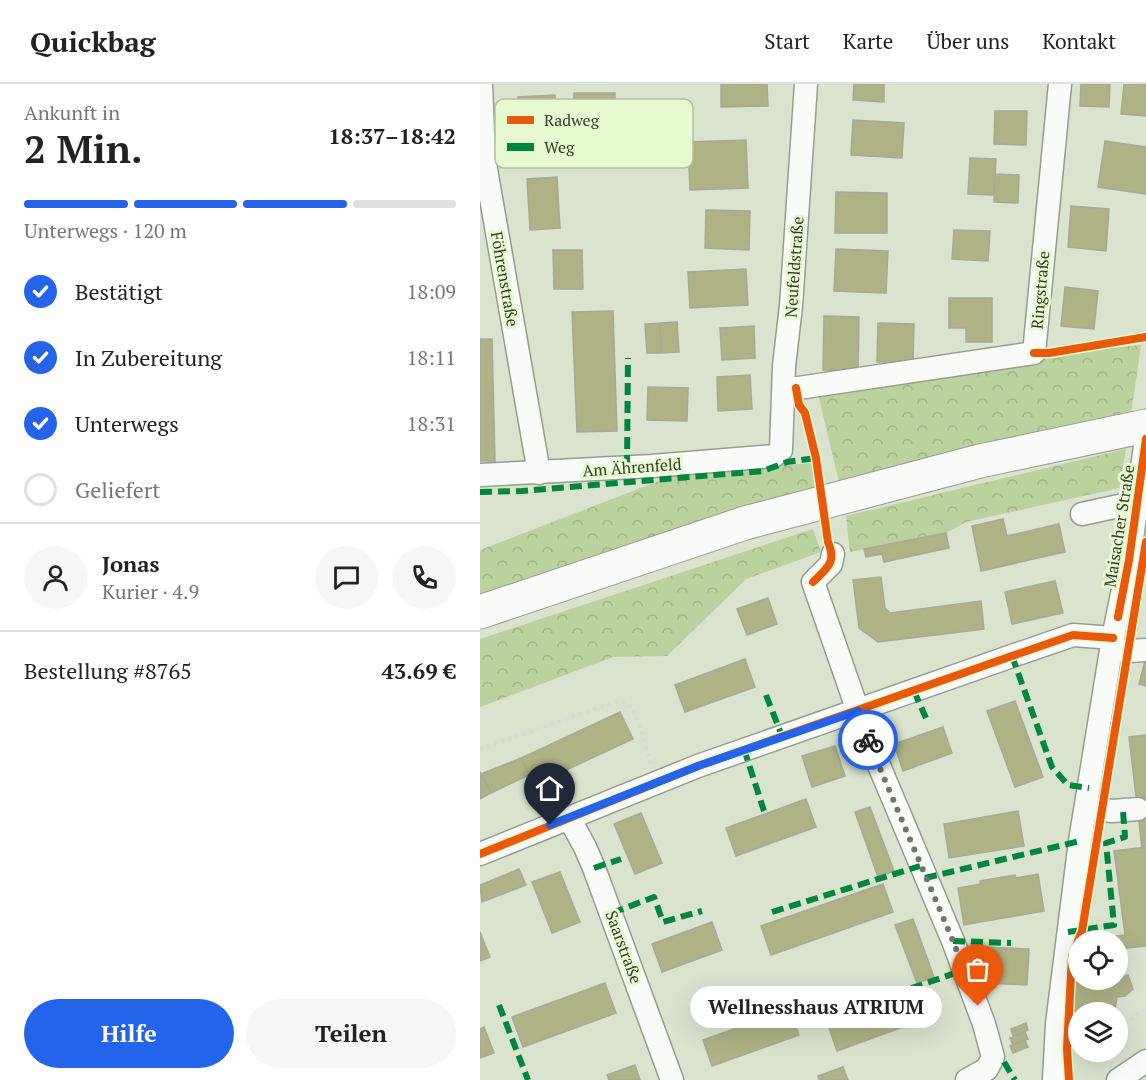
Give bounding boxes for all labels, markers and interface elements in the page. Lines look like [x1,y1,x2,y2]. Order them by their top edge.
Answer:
text: Quickbag [30,23,156,60]
text: Start [764,27,810,55]
text: Karte [843,27,893,55]
text: Über uns [926,27,1009,55]
text: Kontakt [1042,27,1116,55]
text: Ankunft in [24,99,120,126]
legend [495,99,693,168]
text: Radweg [544,109,600,131]
text: 18:37–18:42 [328,121,456,150]
text: 2 Min. [24,122,142,174]
text: Weg [544,136,575,158]
street label: Neufeldstraße [779,216,809,318]
text: Unterwegs · 120 m [24,217,187,244]
street label: Föhrenstraße [486,230,524,328]
street label: Ringstraße [1026,250,1054,330]
icon: check [24,275,57,308]
text: Bestätigt [75,277,163,306]
text: 18:09 [407,278,456,305]
icon: check [24,341,57,374]
text: In Zubereitung [75,343,222,372]
text: 18:11 [407,344,456,371]
icon: check [24,407,57,440]
text: Unterwegs [75,409,179,438]
text: 18:31 [407,410,456,437]
street label: Am Ährenfeld [582,453,682,481]
street label: Maisacher Straße [1098,463,1140,589]
text: Geliefert [75,475,160,504]
button: person [24,546,87,609]
button: chat [315,546,378,609]
button: phone [393,546,456,609]
text: Jonas [102,549,159,578]
text: Kurier · 4.9 [102,578,199,605]
text: Bestellung #8765 [24,656,192,685]
text: 43.69 € [381,656,456,685]
courier [838,710,898,770]
icon: bike [852,724,885,757]
pin [524,763,575,825]
icon: home [533,772,566,805]
street label: Saarstraße [601,907,647,987]
map controls [1068,930,1128,1062]
button: locate [1068,930,1128,990]
pin [952,944,1003,1006]
icon: bag [961,953,994,986]
callout: Wellnesshaus ATRIUM [690,985,942,1027]
text: Wellnesshaus ATRIUM [708,993,924,1020]
button: Hilfe [24,999,234,1068]
button: Teilen [246,999,456,1068]
button: layers [1068,1002,1128,1062]

